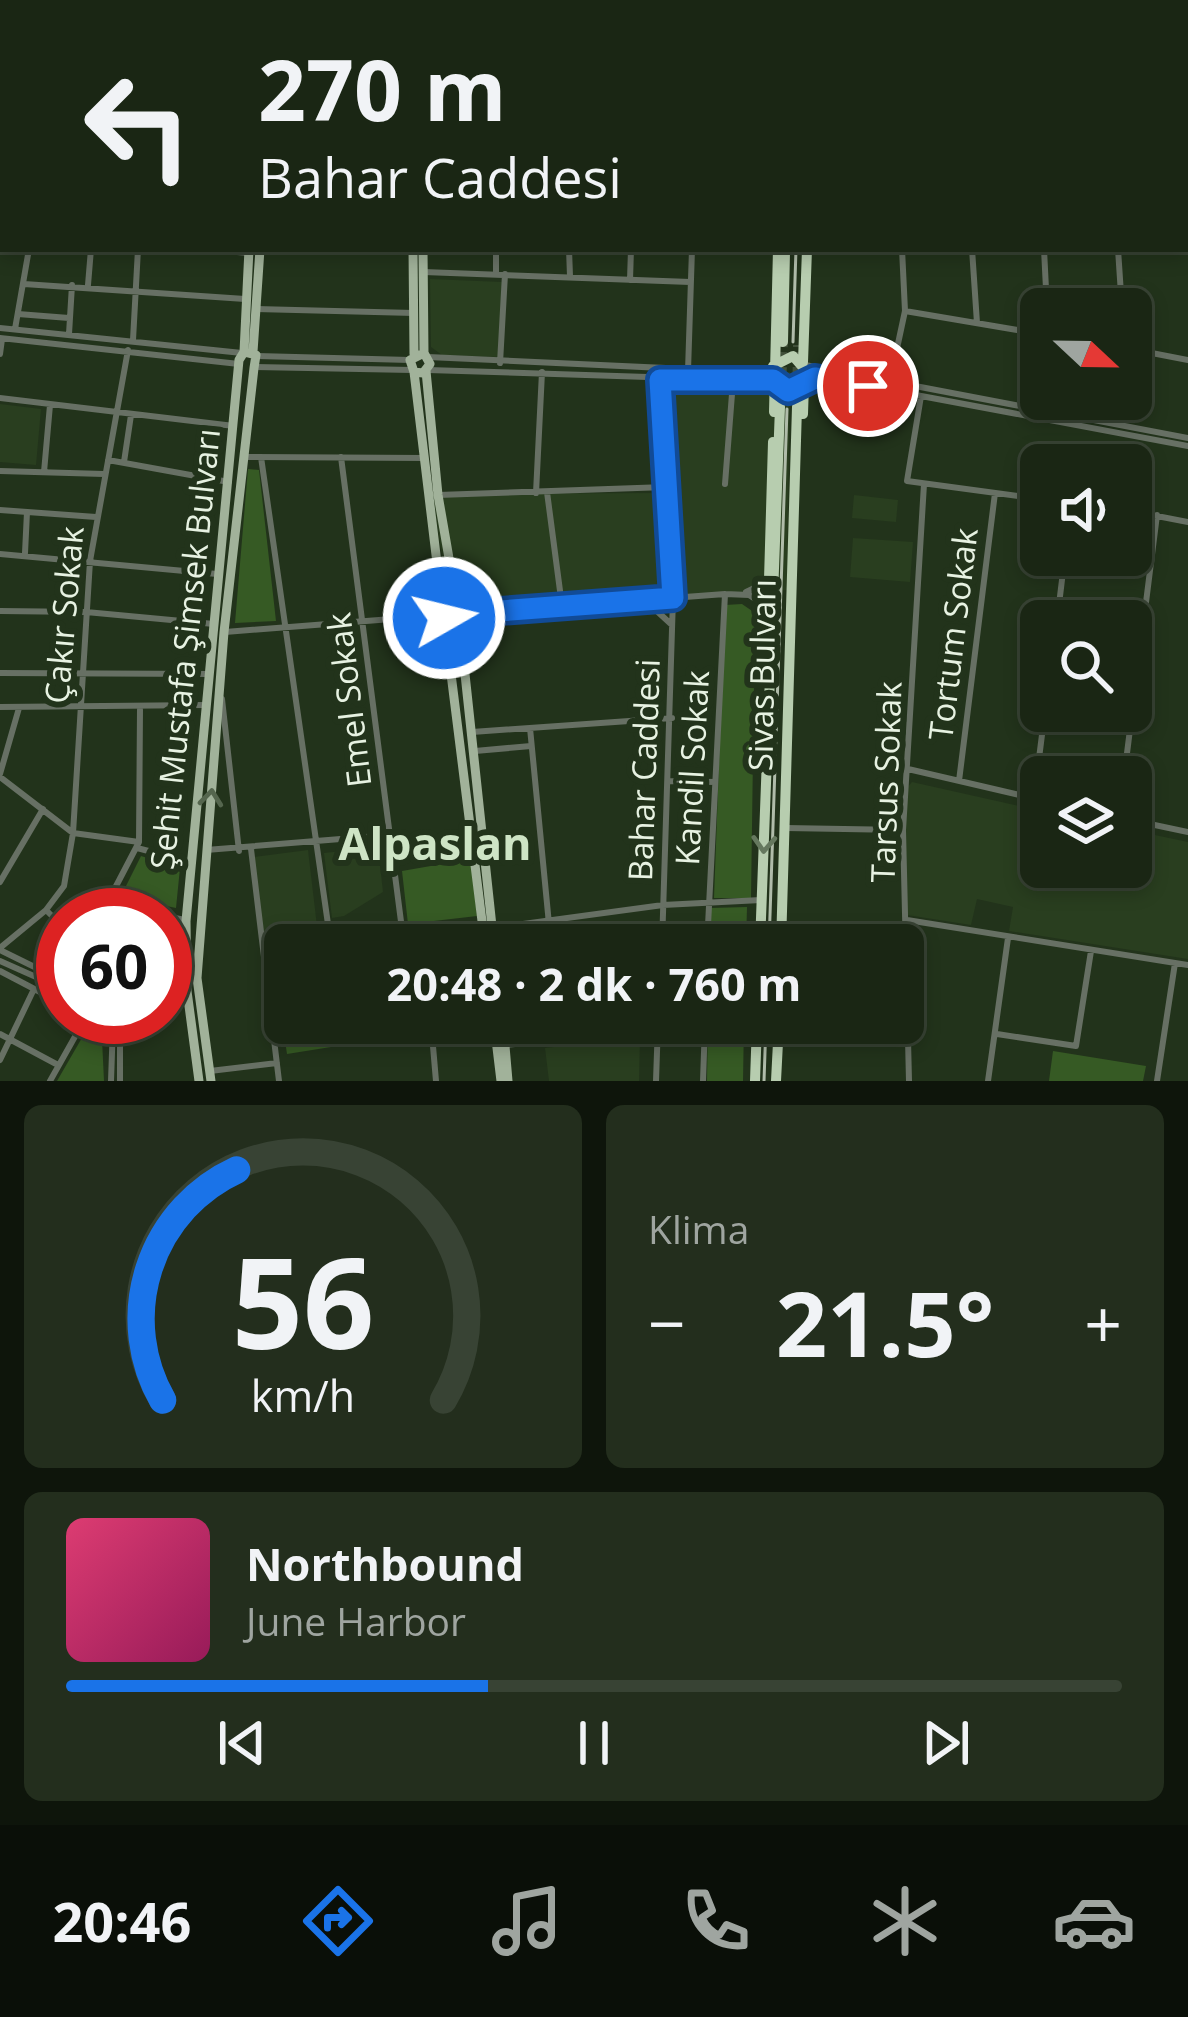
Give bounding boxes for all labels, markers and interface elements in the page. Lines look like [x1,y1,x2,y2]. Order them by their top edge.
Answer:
text: 270 m [258,31,506,146]
icon: left [60,48,216,204]
text: Bahar Caddesi [258,140,622,214]
north arrow [1020,288,1152,420]
map controls [1020,288,1152,888]
pin [817,335,919,437]
icon: arrive [835,353,901,419]
street label: Şehit Mustafa Şimsek Bulvarı [139,426,230,872]
button: sound [1020,444,1152,576]
street label: Çakır Sokak [33,524,94,705]
street label: Tortum Sokak [917,525,988,743]
position arrow [381,555,507,681]
street label: Sivas Bulvarı [737,579,786,771]
button: search [1020,600,1152,732]
street label: Emel Sokak [315,610,382,790]
street label: Bahar Caddesi [617,658,670,882]
street label: Kandil Sokak [664,669,719,867]
street label: Tarsus Sokak [860,680,912,883]
button: layers [1020,756,1152,888]
one-way arrow [198,788,223,807]
district label: Alpaslan [338,812,532,873]
one-way arrow [752,835,778,854]
speed limit sign: 60 [36,888,192,1044]
text: 20:48 · 2 dk · 760 m [386,953,802,1014]
text: Klima [648,1202,749,1255]
text: 56 [232,1216,374,1386]
text: 21.5° [776,1261,994,1383]
text: − [648,1277,686,1367]
text: + [1084,1277,1122,1367]
text: km/h [251,1365,355,1424]
text: Northbound [246,1533,524,1594]
text: June Harbor [246,1594,466,1647]
icon: previous [209,1710,275,1776]
icon: pause [561,1710,627,1776]
icon: next [913,1710,979,1776]
icon: directions [296,1879,380,1963]
icon: music [485,1879,569,1963]
icon: phone [674,1879,758,1963]
icon: climate [863,1879,947,1963]
icon: car [1052,1879,1136,1963]
text: 20:46 [52,1884,191,1958]

